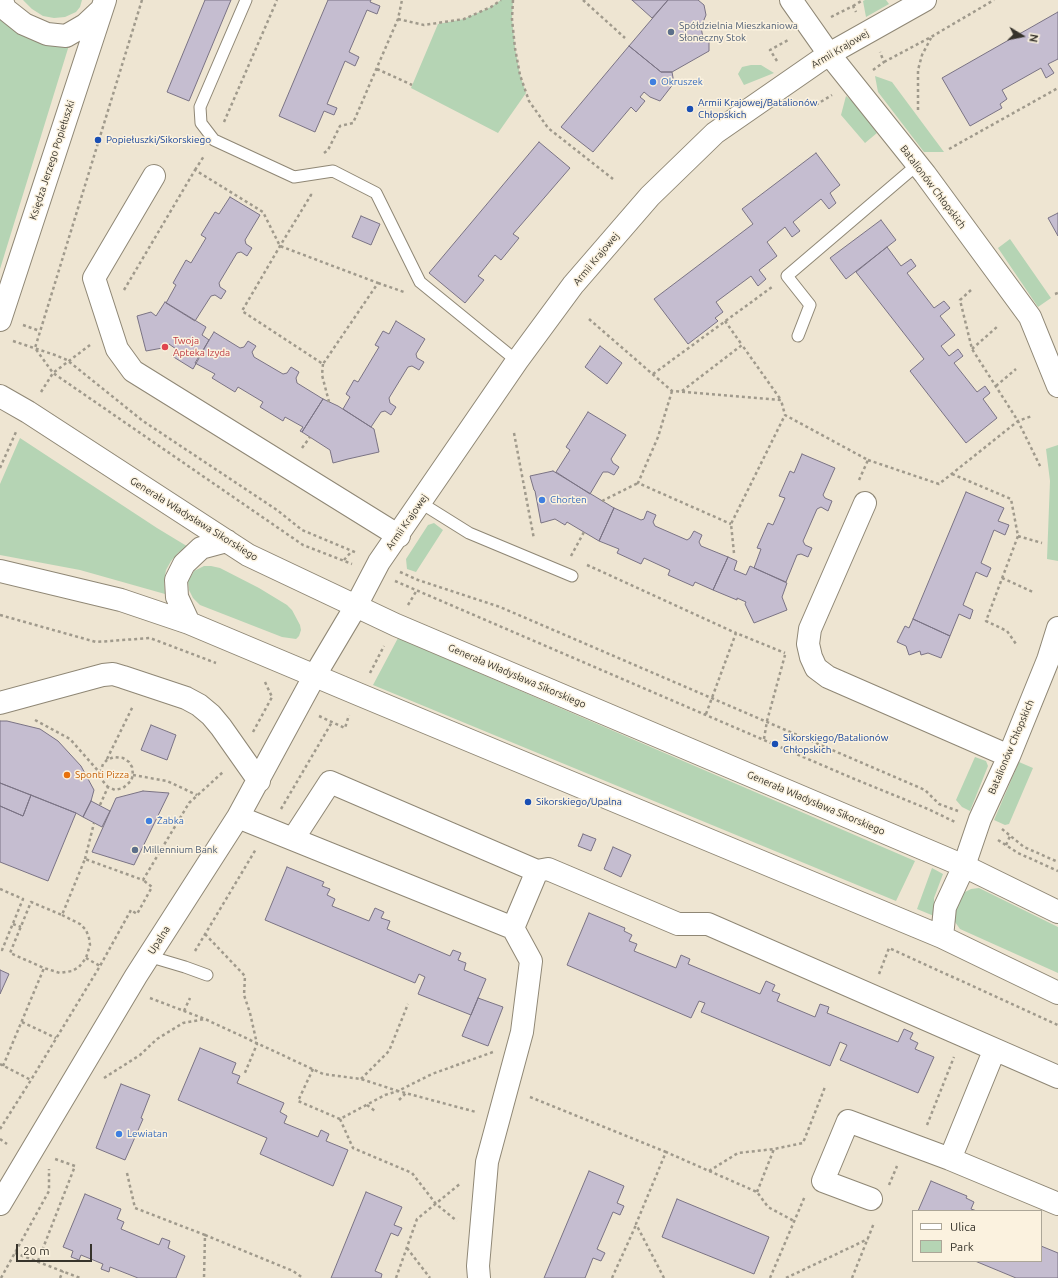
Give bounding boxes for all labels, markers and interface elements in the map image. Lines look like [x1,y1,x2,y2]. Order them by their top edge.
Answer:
north arrow [1002,16,1042,56]
place label: Spółdzielnia Mieszkaniowa Słoneczny Stok [679,20,798,44]
marker: Spółdzielnia Mieszkaniowa Słoneczny Stok [666,27,676,37]
street label: Armii Krajowej [809,27,871,71]
text: N [1027,33,1040,43]
place label: Okruszek [661,76,703,88]
marker: Okruszek [648,77,658,87]
place label: Armii Krajowej/Batalionów Chłopskich [698,97,817,120]
street label: Księdza Jerzego Popiełuszki [27,99,77,221]
marker: Armii Krajowej/Batalionów Chłopskich [685,104,695,114]
place label: Popiełuszki/Sikorskiego [106,134,211,146]
marker: Popiełuszki/Sikorskiego [93,135,103,145]
street label: Batalionów Chłopskich [898,143,968,231]
street label: Armii Krajowej [570,230,622,288]
place label: Twoja Apteka Izyda [173,335,230,358]
marker: Twoja Apteka Izyda [160,342,170,352]
street label: Generała Władysława Sikorskiego [128,475,260,563]
street label: Armii Krajowej [383,492,431,552]
place label: Chorten [550,494,587,506]
marker: Chorten [537,495,547,505]
street label: Generała Władysława Sikorskiego [446,641,588,711]
street label: Batalionów Chłopskich [986,698,1036,796]
place label: Sikorskiego/Batalionów Chłopskich [783,732,888,756]
marker: Sikorskiego/Batalionów Chłopskich [770,739,780,749]
street label: Generała Władysława Sikorskiego [745,768,887,838]
place label: Sponti Pizza [75,769,129,781]
marker: Sponti Pizza [62,770,72,780]
place label: Sikorskiego/Upalna [536,796,622,808]
marker: Sikorskiego/Upalna [523,797,533,807]
place label: Żabka [157,815,184,827]
marker: Żabka [144,816,154,826]
place label: Millennium Bank [143,844,218,856]
marker: Millennium Bank [130,845,140,855]
street label: Upalna [145,924,173,956]
place label: Lewiatan [127,1128,168,1140]
marker: Lewiatan [114,1129,124,1139]
legend [912,1210,1042,1262]
text: Ulica [950,1220,976,1233]
scale bar [18,1236,94,1262]
text: Park [950,1240,974,1253]
text: 20 m [23,1244,50,1257]

